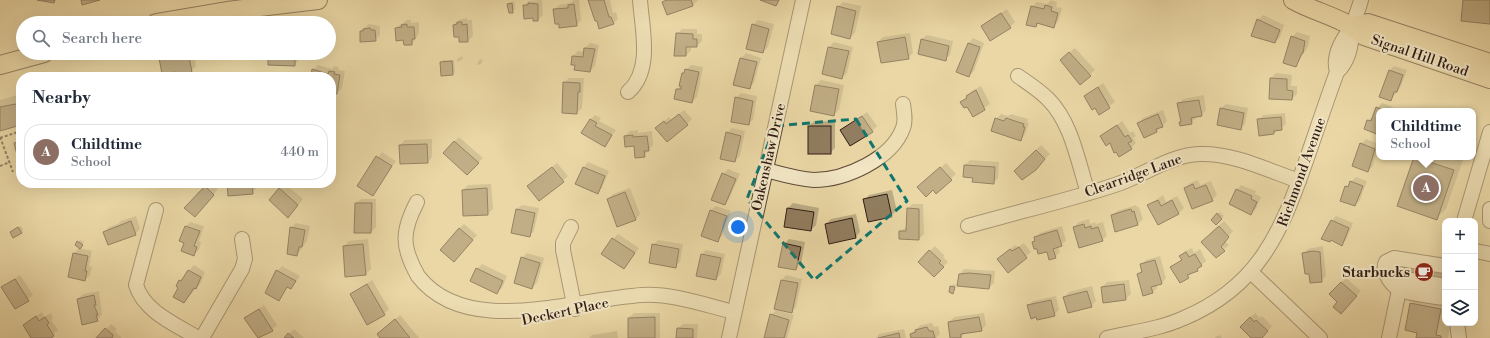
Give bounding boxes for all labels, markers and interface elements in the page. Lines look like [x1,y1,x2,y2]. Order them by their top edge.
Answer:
search box [16,16,336,60]
icon: search [30,27,52,49]
text: Search here [62,29,142,48]
street label: Signal Hill Road [1369,31,1471,81]
text: Nearby [32,87,91,109]
street label: Oakenshaw Drive [748,101,790,213]
popup [1376,108,1476,160]
street label: Richmond Avenue [1274,115,1330,229]
text: Childtime [1391,117,1461,136]
text: Childtime [71,135,142,154]
text: School [1391,136,1431,152]
text: A [41,144,51,160]
text: 440 m [281,144,319,160]
street label: Clearridge Lane [1082,150,1184,202]
text: School [71,154,111,170]
pin: A [1413,173,1439,203]
your location [728,217,748,237]
map controls [1442,218,1478,326]
button: + [1442,218,1478,254]
button: − [1442,254,1478,290]
cafe icon: Starbucks [1413,261,1435,283]
place label: Starbucks [1343,264,1410,282]
button: layers [1442,290,1478,326]
street label: Deckert Place [520,294,610,330]

